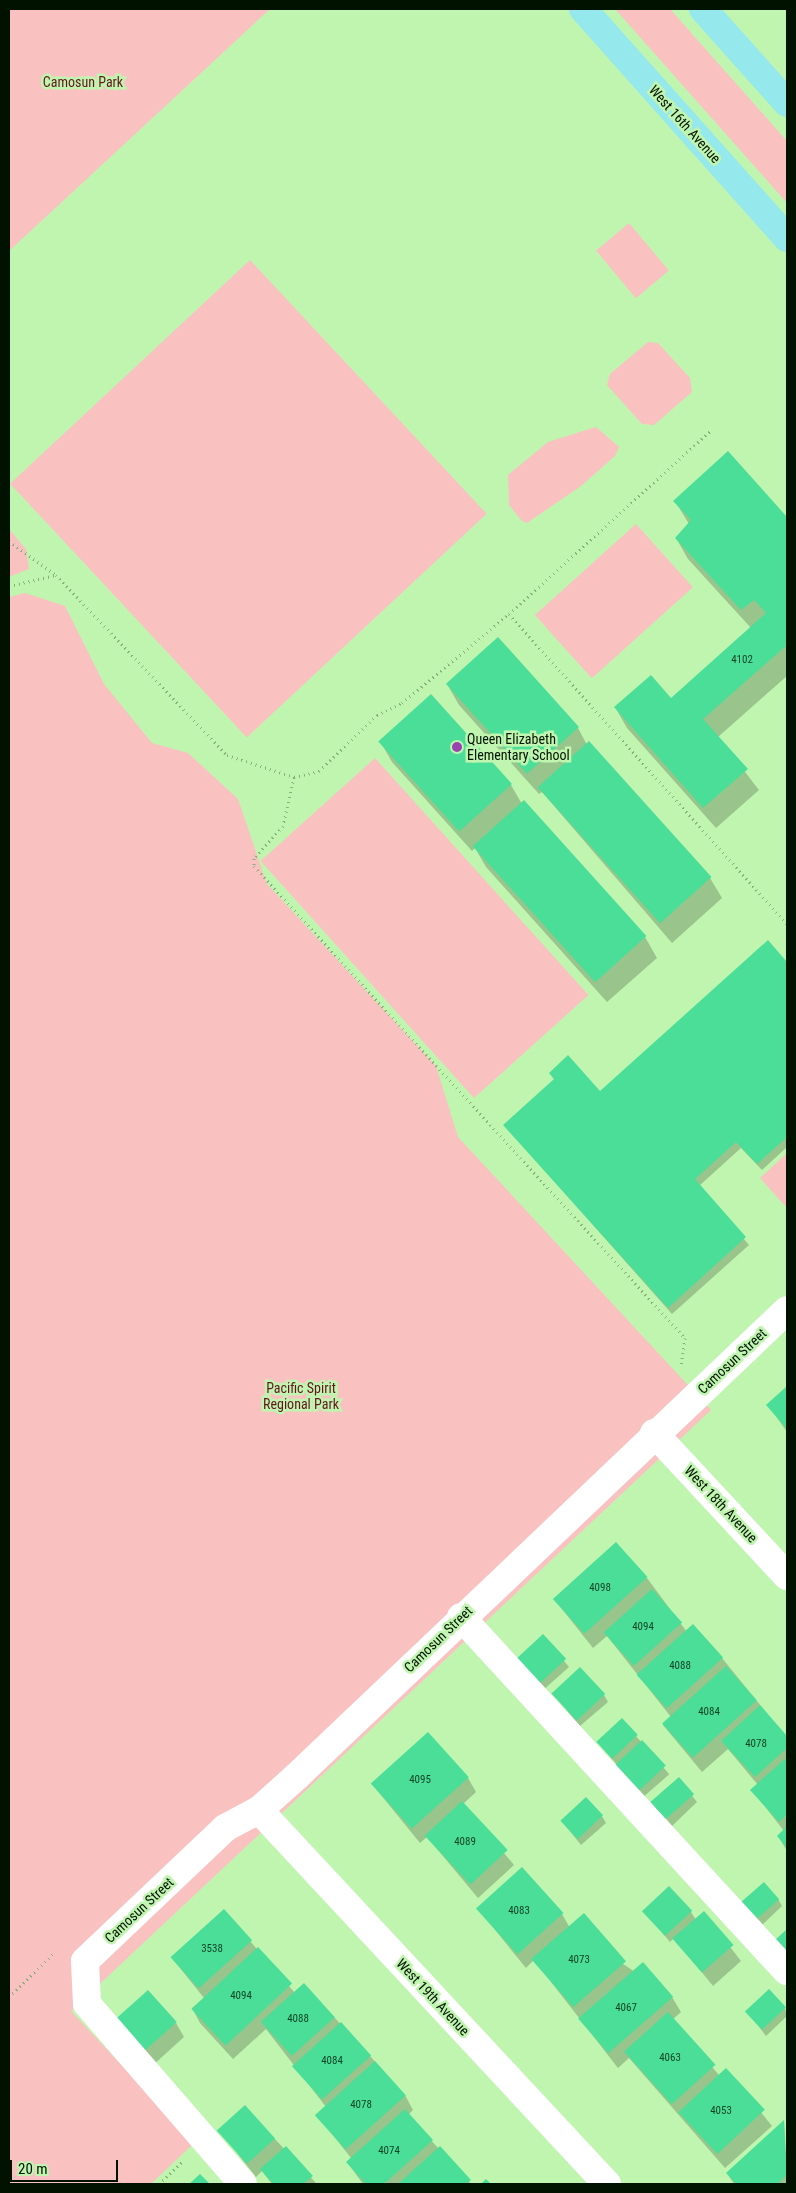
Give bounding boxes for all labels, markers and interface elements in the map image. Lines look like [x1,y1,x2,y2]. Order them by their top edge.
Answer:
park label: Camosun Park [43,74,123,90]
street label: West 16th Avenue [646,82,724,166]
house number: 4102 [731,653,753,667]
place label: Queen Elizabeth Elementary School [467,731,570,764]
marker: Queen Elizabeth Elementary School [451,741,463,753]
street label: Camosun Street [694,1325,770,1397]
park label: Pacific Spirit Regional Park [263,1380,339,1412]
street label: West 18th Avenue [681,1462,761,1546]
house number: 4098 [589,1581,611,1595]
street label: Camosun Street [400,1602,476,1676]
house number: 4094 [632,1620,654,1634]
house number: 4088 [669,1659,691,1673]
house number: 4084 [698,1705,720,1719]
house number: 4078 [745,1737,767,1751]
house number: 4095 [409,1773,431,1787]
house number: 4089 [454,1835,476,1849]
street label: Camosun Street [101,1874,177,1946]
house number: 4083 [508,1904,530,1918]
house number: 3538 [201,1942,223,1956]
house number: 4073 [568,1953,590,1967]
street label: West 19th Avenue [393,1955,473,2039]
house number: 4094 [230,1989,252,2003]
house number: 4067 [615,2001,637,2015]
house number: 4088 [287,2012,309,2026]
house number: 4063 [659,2051,681,2065]
house number: 4084 [321,2054,343,2068]
house number: 4078 [350,2098,372,2112]
house number: 4053 [710,2104,732,2118]
house number: 4074 [378,2144,400,2158]
scale bar [12,2150,120,2182]
text: 20 m [18,2160,48,2178]

